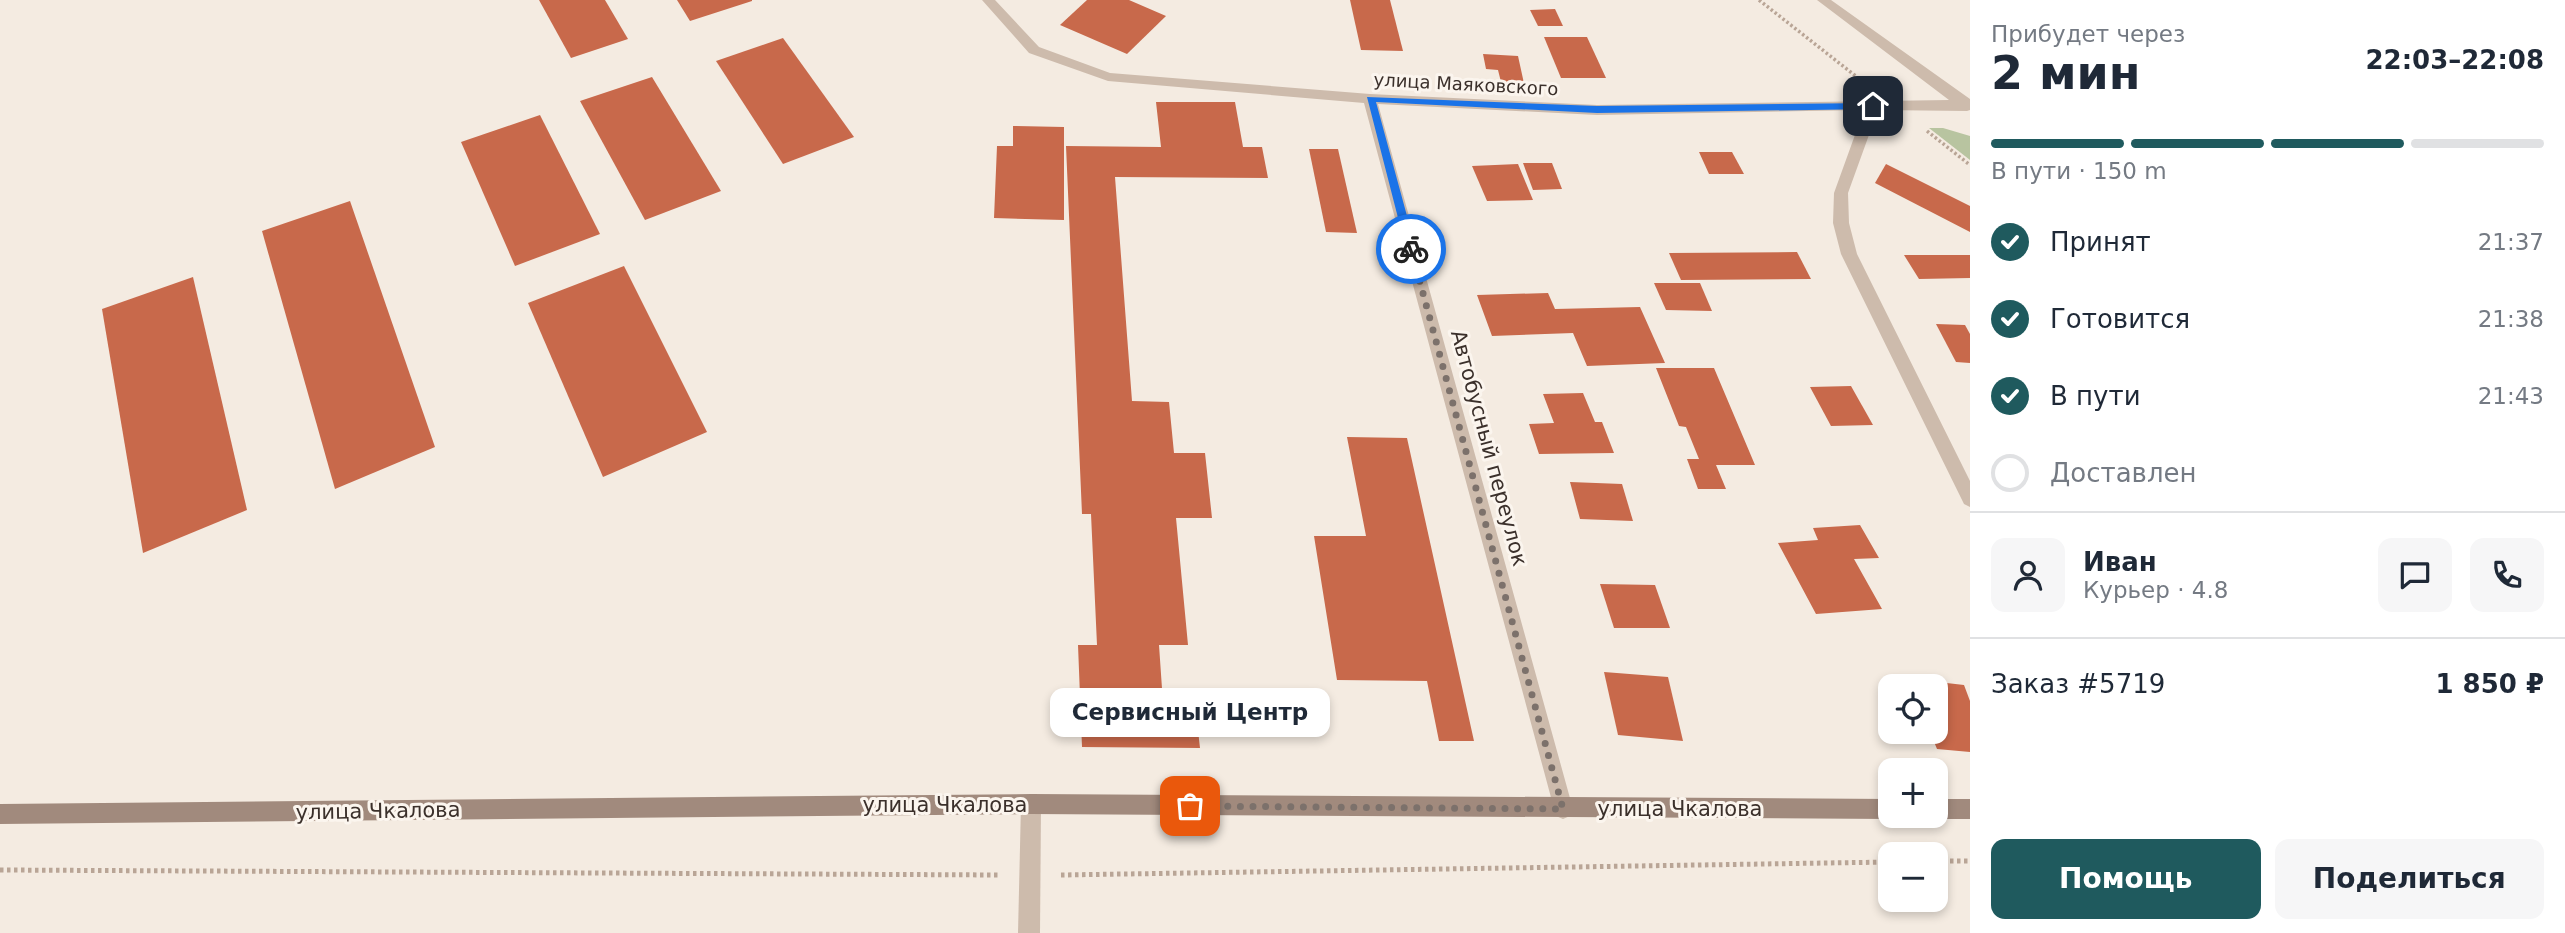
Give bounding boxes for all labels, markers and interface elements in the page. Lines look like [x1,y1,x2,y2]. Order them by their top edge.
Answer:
text: Прибудет через [1991,21,2185,47]
text: 22:03–22:08 [2365,45,2544,75]
text: 2 мин [1991,46,2141,100]
street label: улица Маяковского [1373,69,1559,99]
pin [1843,76,1903,136]
icon: home [1854,87,1892,125]
text: В пути · 150 m [1991,158,2167,184]
courier [1376,214,1446,284]
icon: check [1991,223,2029,261]
text: Принят [2050,227,2151,257]
text: 21:37 [2478,229,2544,255]
icon: bike [1392,230,1430,268]
icon: check [1991,300,2029,338]
text: Готовится [2050,304,2190,334]
text: 21:38 [2478,306,2544,332]
street label: Автобусный переулок [1446,327,1532,569]
icon: check [1991,377,2029,415]
text: В пути [2050,381,2141,411]
text: 21:43 [2478,383,2544,409]
text: Доставлен [2050,458,2197,488]
button: person [1991,538,2065,612]
button: chat [2378,538,2452,612]
button: phone [2470,538,2544,612]
text: Иван [2083,547,2157,577]
text: Курьер · 4.8 [2083,577,2228,603]
text: Заказ #5719 [1991,669,2165,699]
text: 1 850 ₽ [2435,669,2544,699]
map controls [1878,674,1948,912]
button: locate [1878,674,1948,744]
callout: Сервисный Центр [1050,687,1330,736]
text: Сервисный Центр [1072,699,1308,725]
button: + [1878,758,1948,828]
pin [1160,776,1220,836]
icon: bag [1171,787,1209,825]
street label: улица Чкалова [863,793,1027,817]
street label: улица Чкалова [1598,797,1762,821]
street label: улица Чкалова [295,798,461,824]
button: Помощь [1991,839,2261,919]
button: Поделиться [2275,839,2544,919]
button: − [1878,842,1948,912]

